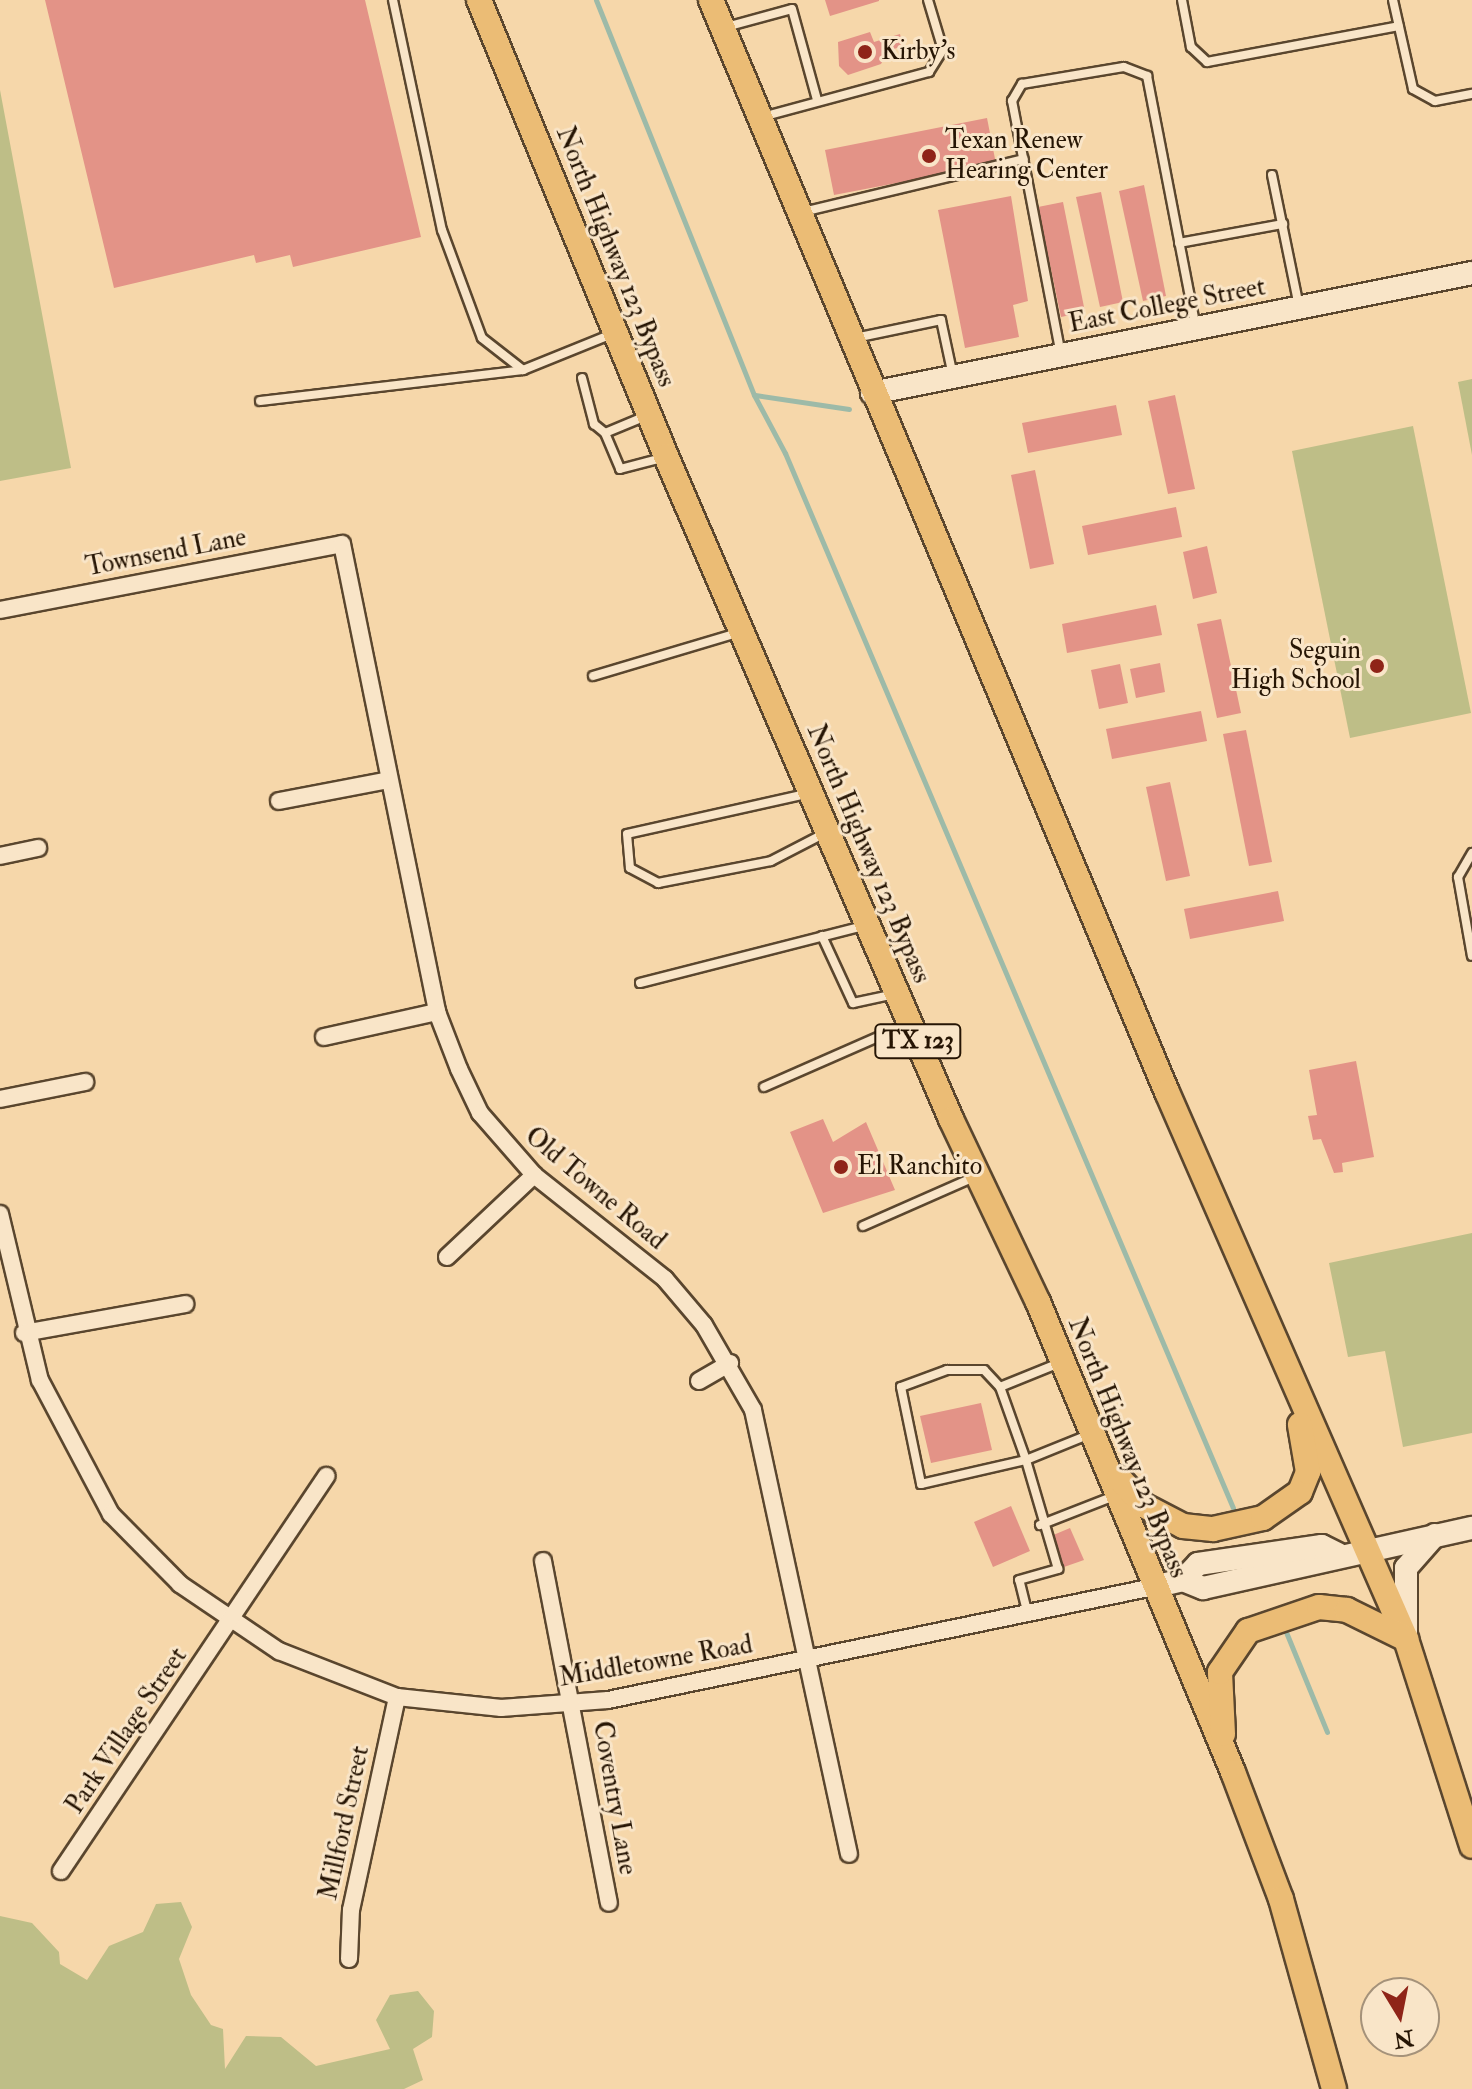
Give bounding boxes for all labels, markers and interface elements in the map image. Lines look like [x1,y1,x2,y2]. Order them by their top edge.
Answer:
place label: Kirby's [881,36,956,68]
marker: Kirby's [856,43,874,61]
street label: North Highway 123 Bypass [548,122,682,392]
place label: Texan Renew Hearing Center [945,125,1108,186]
marker: Texan Renew Hearing Center [920,147,938,165]
street label: East College Street [1066,272,1268,340]
street label: Townsend Lane [83,522,249,584]
place label: Seguin High School [1231,635,1361,696]
marker: Seguin High School [1368,657,1386,675]
street label: North Highway 123 Bypass [799,720,937,988]
road number: TX 123 [874,1021,962,1061]
street label: Old Towne Road [518,1121,672,1257]
place label: El Ranchito [857,1151,982,1183]
marker: El Ranchito [832,1158,850,1176]
street label: North Highway 123 Bypass [1060,1313,1194,1583]
street label: Middletowne Road [557,1630,755,1694]
street label: Park Village Street [60,1642,194,1820]
street label: Coventry Lane [585,1719,643,1877]
street label: Millford Street [313,1743,377,1903]
north arrow [1360,1977,1440,2057]
text: N [1392,2023,1416,2054]

